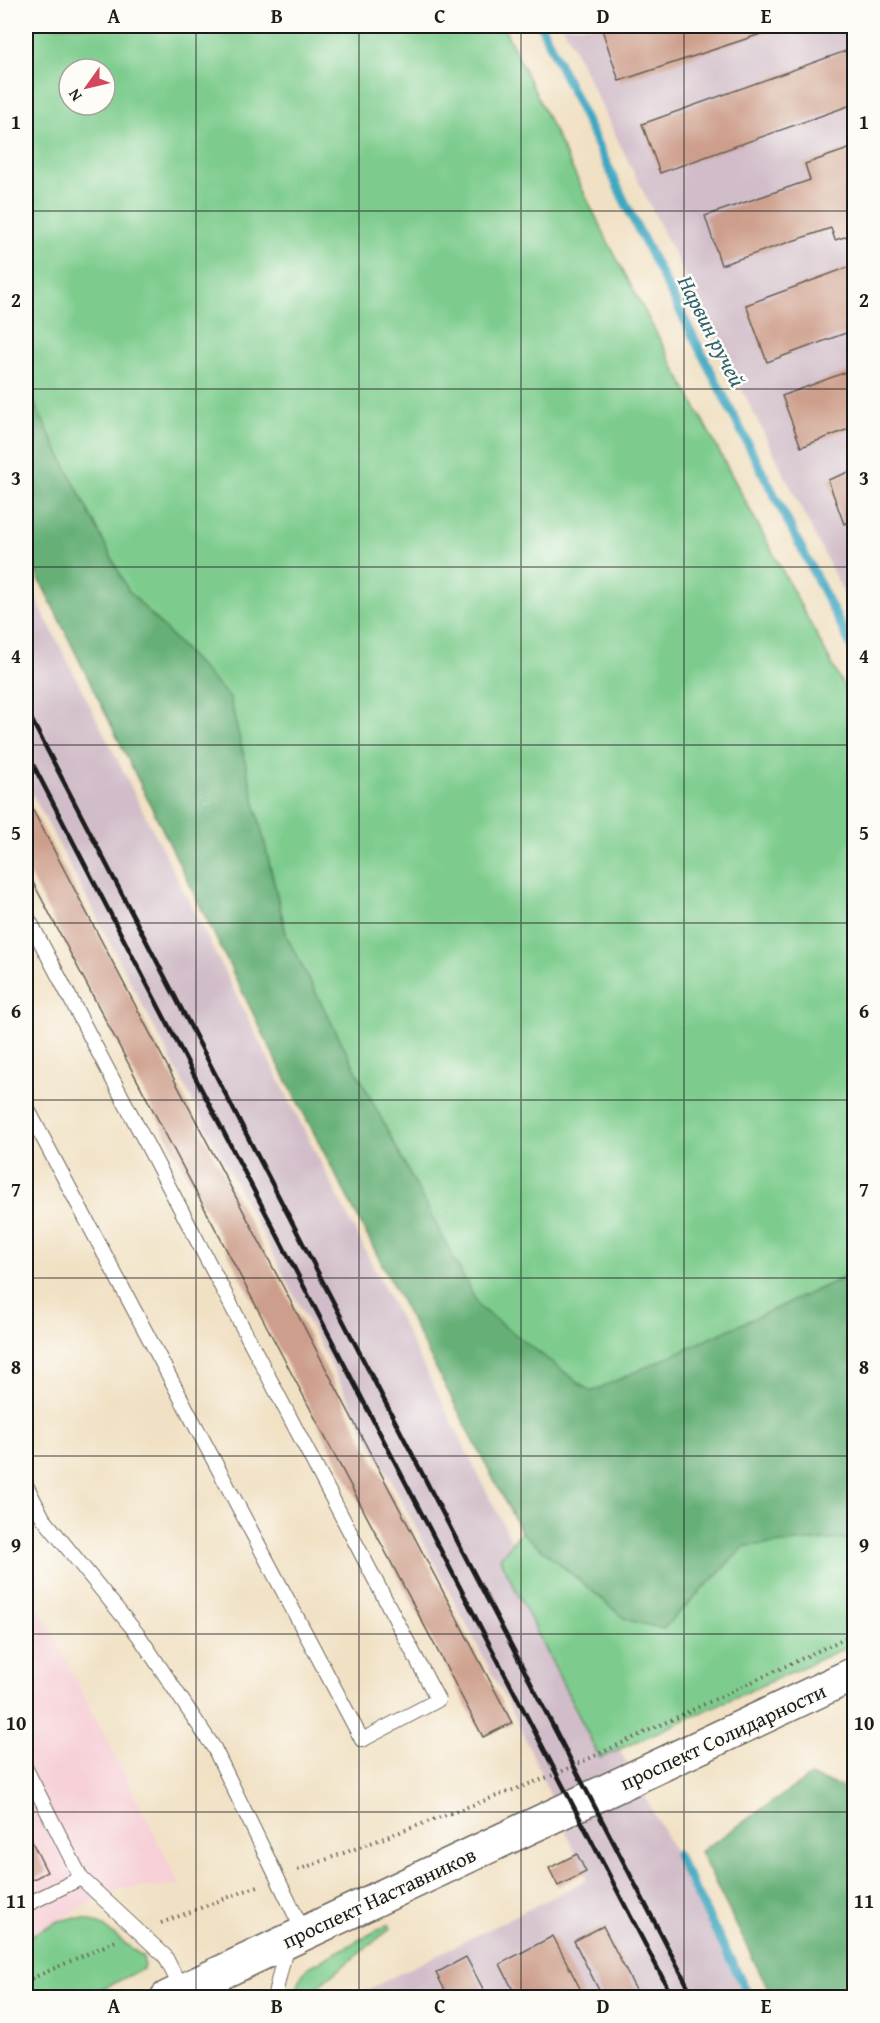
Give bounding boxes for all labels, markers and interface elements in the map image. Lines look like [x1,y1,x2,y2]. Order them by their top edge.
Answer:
text: A [108,1,121,30]
text: B [271,1,283,30]
text: C [434,1,446,30]
text: D [596,1,610,30]
text: E [761,1,772,30]
north arrow [57,57,117,117]
text: N [61,84,88,107]
text: 1 [11,107,21,136]
text: 1 [859,107,869,136]
water label: Нарвин ручей [670,270,754,392]
text: 2 [11,285,21,314]
text: 2 [859,285,869,314]
text: 3 [11,463,21,492]
text: 3 [859,463,869,492]
text: 4 [11,641,21,670]
text: 4 [859,641,869,670]
text: 5 [11,818,21,847]
text: 5 [859,818,869,847]
text: 6 [11,996,21,1025]
text: 6 [859,996,869,1025]
text: 7 [11,1174,21,1203]
text: 7 [859,1174,869,1203]
text: 8 [11,1352,21,1381]
text: 8 [859,1352,869,1381]
text: 9 [11,1530,21,1559]
text: 9 [859,1530,869,1559]
street label: проспект Солидарности [615,1675,831,1798]
text: 10 [6,1708,26,1737]
text: 10 [854,1708,874,1737]
street label: проспект Наставников [277,1839,481,1956]
text: 11 [6,1886,26,1915]
text: 11 [854,1886,874,1915]
text: A [108,1991,121,2020]
text: B [271,1991,283,2020]
text: C [434,1991,446,2020]
text: D [596,1991,610,2020]
text: E [761,1991,772,2020]

